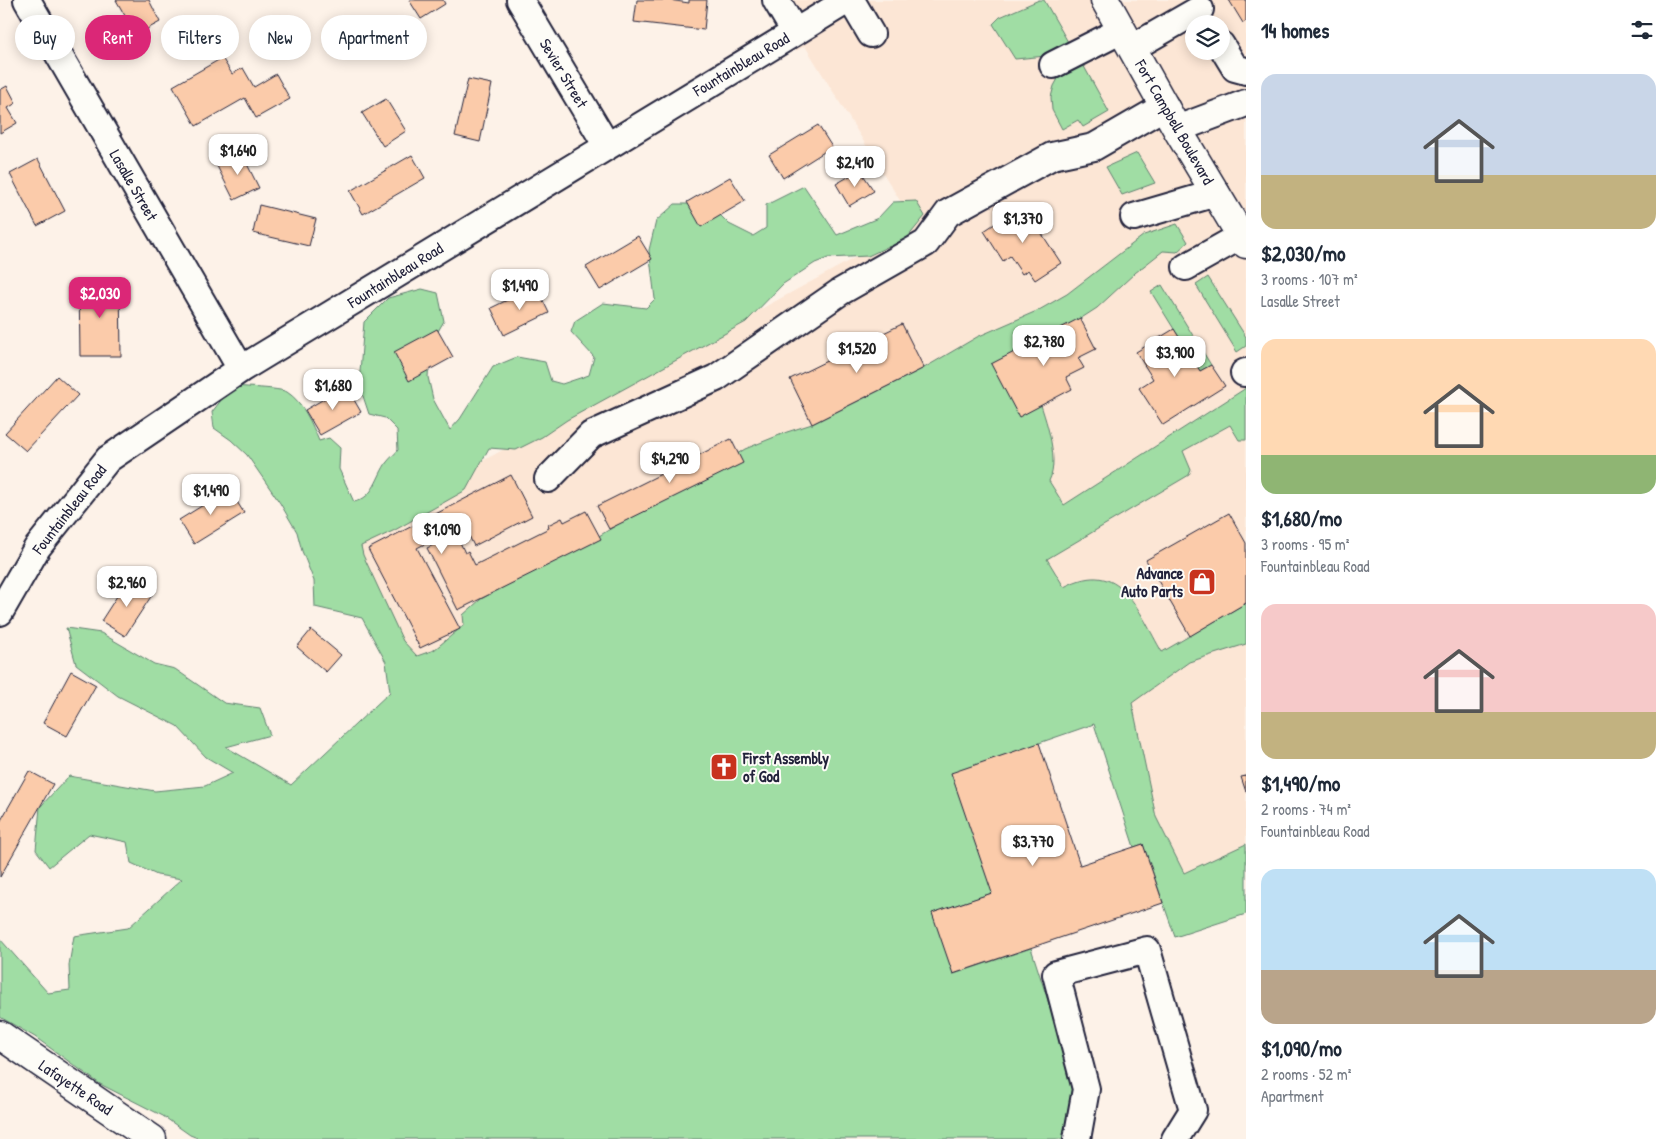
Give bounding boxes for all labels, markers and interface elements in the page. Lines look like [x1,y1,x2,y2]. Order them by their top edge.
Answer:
chip: Buy [15,15,75,60]
chip: Rent [85,15,151,60]
chip: Filters [161,15,239,60]
chip: New [249,15,311,60]
chip: Apartment [321,15,427,60]
map controls [1185,15,1230,60]
button: layers [1185,15,1230,60]
text: 14 homes [1261,16,1329,45]
icon: filters [1628,16,1656,44]
street label: Fountainbleau Road [688,27,793,102]
street label: Sevier Street [535,34,594,112]
street label: Fort Campbell Boulevard [1130,55,1220,188]
icon: home [1414,106,1504,196]
pin: $1,640 [197,134,279,176]
text: $1,640 [220,139,256,161]
street label: Lasalle Street [105,145,163,225]
pin: $2,410 [814,146,896,188]
text: $2,410 [836,151,874,173]
pin: $1,370 [982,202,1064,244]
text: $1,370 [1003,207,1043,229]
street label: Fountainbleau Road [342,237,447,314]
text: $2,030/mo [1261,239,1346,268]
pin: $1,490 [479,268,561,311]
text: 3 rooms · 107 m² [1261,268,1358,290]
text: $1,490 [502,274,538,296]
pin: $2,030 [59,276,141,319]
text: $2,030 [80,282,120,304]
text: Lasalle Street [1261,290,1340,312]
pin: $2,780 [1003,324,1085,367]
text: $2,780 [1024,330,1064,352]
pin: $1,520 [816,332,898,374]
pin: $3,900 [1134,336,1216,378]
text: $1,520 [838,337,876,359]
text: $3,900 [1156,341,1194,363]
pin: $1,680 [292,368,374,411]
icon: home [1414,371,1504,461]
text: $1,680 [314,374,352,396]
pin: $4,290 [629,442,711,484]
text: $4,290 [651,447,689,469]
street label: Fountainbleau Road [26,459,111,559]
pin: $1,490 [170,474,252,516]
text: $1,490 [193,479,229,501]
text: $1,680/mo [1261,504,1342,533]
pin: $1,090 [401,512,483,555]
text: $1,090 [423,518,461,540]
text: 3 rooms · 95 m² [1261,533,1349,555]
text: Fountainbleau Road [1261,555,1369,577]
place label: Advance Auto Parts [1121,562,1184,602]
pin: $2,960 [86,566,168,608]
shop icon: Advance Auto Parts [1187,567,1217,597]
text: $2,960 [108,571,146,593]
icon: home [1414,636,1504,726]
place label: First Assembly of God [742,747,829,787]
church icon: First Assembly of God [709,752,739,782]
text: $1,490/mo [1261,769,1340,798]
text: 2 rooms · 74 m² [1261,798,1351,820]
text: Fountainbleau Road [1261,820,1369,842]
pin: $3,770 [992,824,1074,867]
text: $3,770 [1012,830,1054,852]
icon: home [1414,901,1504,991]
text: $1,090/mo [1261,1034,1342,1063]
street label: Lafayette Road [35,1054,117,1120]
text: 2 rooms · 52 m² [1261,1063,1351,1085]
text: Apartment [1261,1085,1324,1107]

